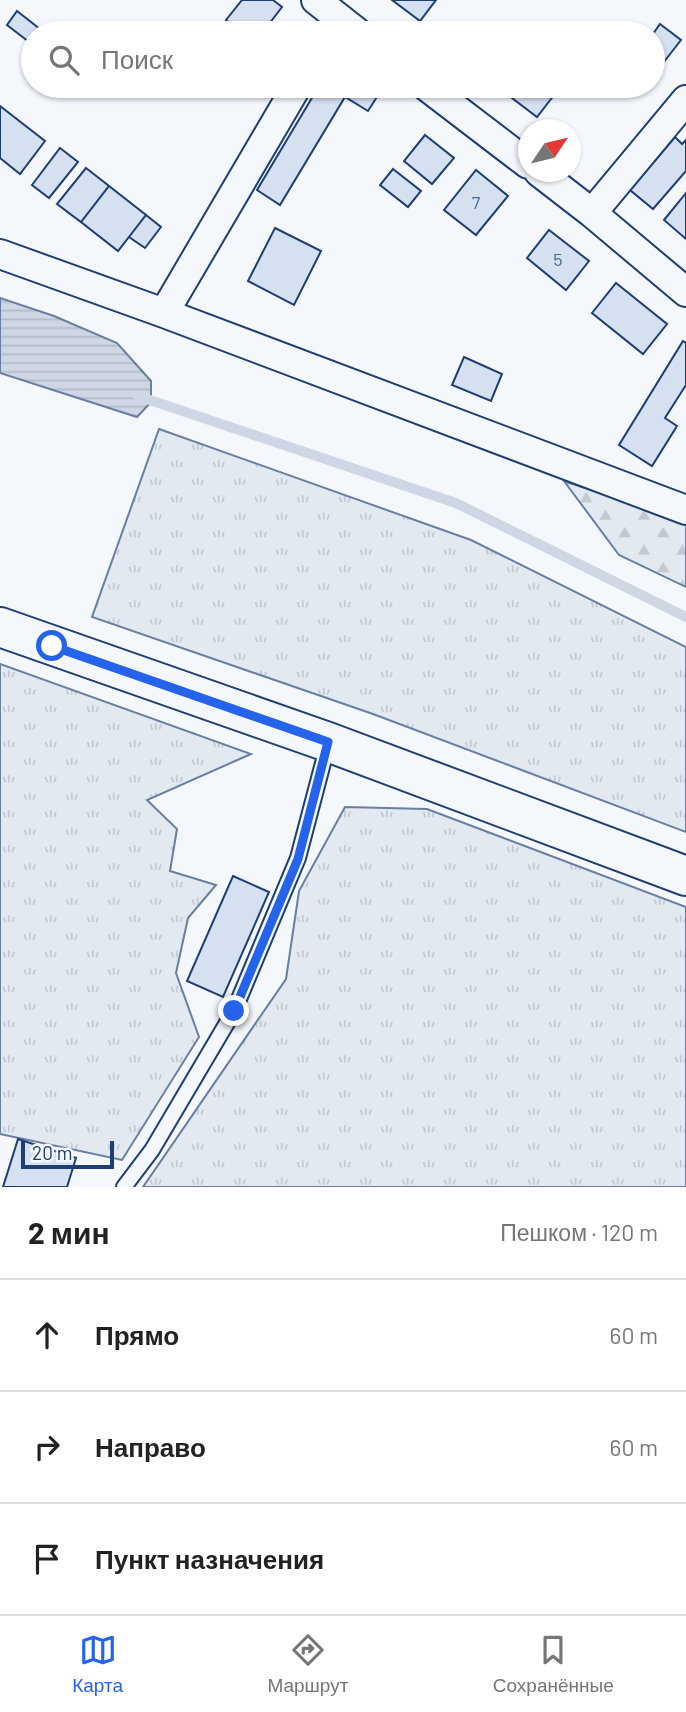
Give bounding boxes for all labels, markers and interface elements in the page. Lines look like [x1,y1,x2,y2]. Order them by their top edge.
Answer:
search box [21,21,665,98]
icon: search [45,41,83,79]
text: Поиск [101,43,173,74]
north arrow [518,119,581,182]
house number: 7 [472,191,481,213]
house number: 5 [553,248,563,270]
route start [36,630,67,661]
route end [218,995,249,1026]
scale bar [21,1138,114,1170]
text: 20 m [32,1141,72,1164]
text: 2 мин [28,1214,110,1250]
text: Пешком · 120 m [500,1218,658,1246]
icon: ahead [28,1316,66,1354]
text: Прямо [95,1319,179,1350]
text: 60 m [610,1321,658,1349]
icon: right [28,1428,66,1466]
text: Направо [95,1431,206,1462]
text: 60 m [610,1433,658,1461]
icon: arrive [28,1540,66,1578]
text: Пункт назначения [95,1543,324,1574]
tab: Карта [72,1631,123,1697]
tab: Маршрут [267,1631,348,1697]
tab: Сохранённые [493,1631,614,1697]

